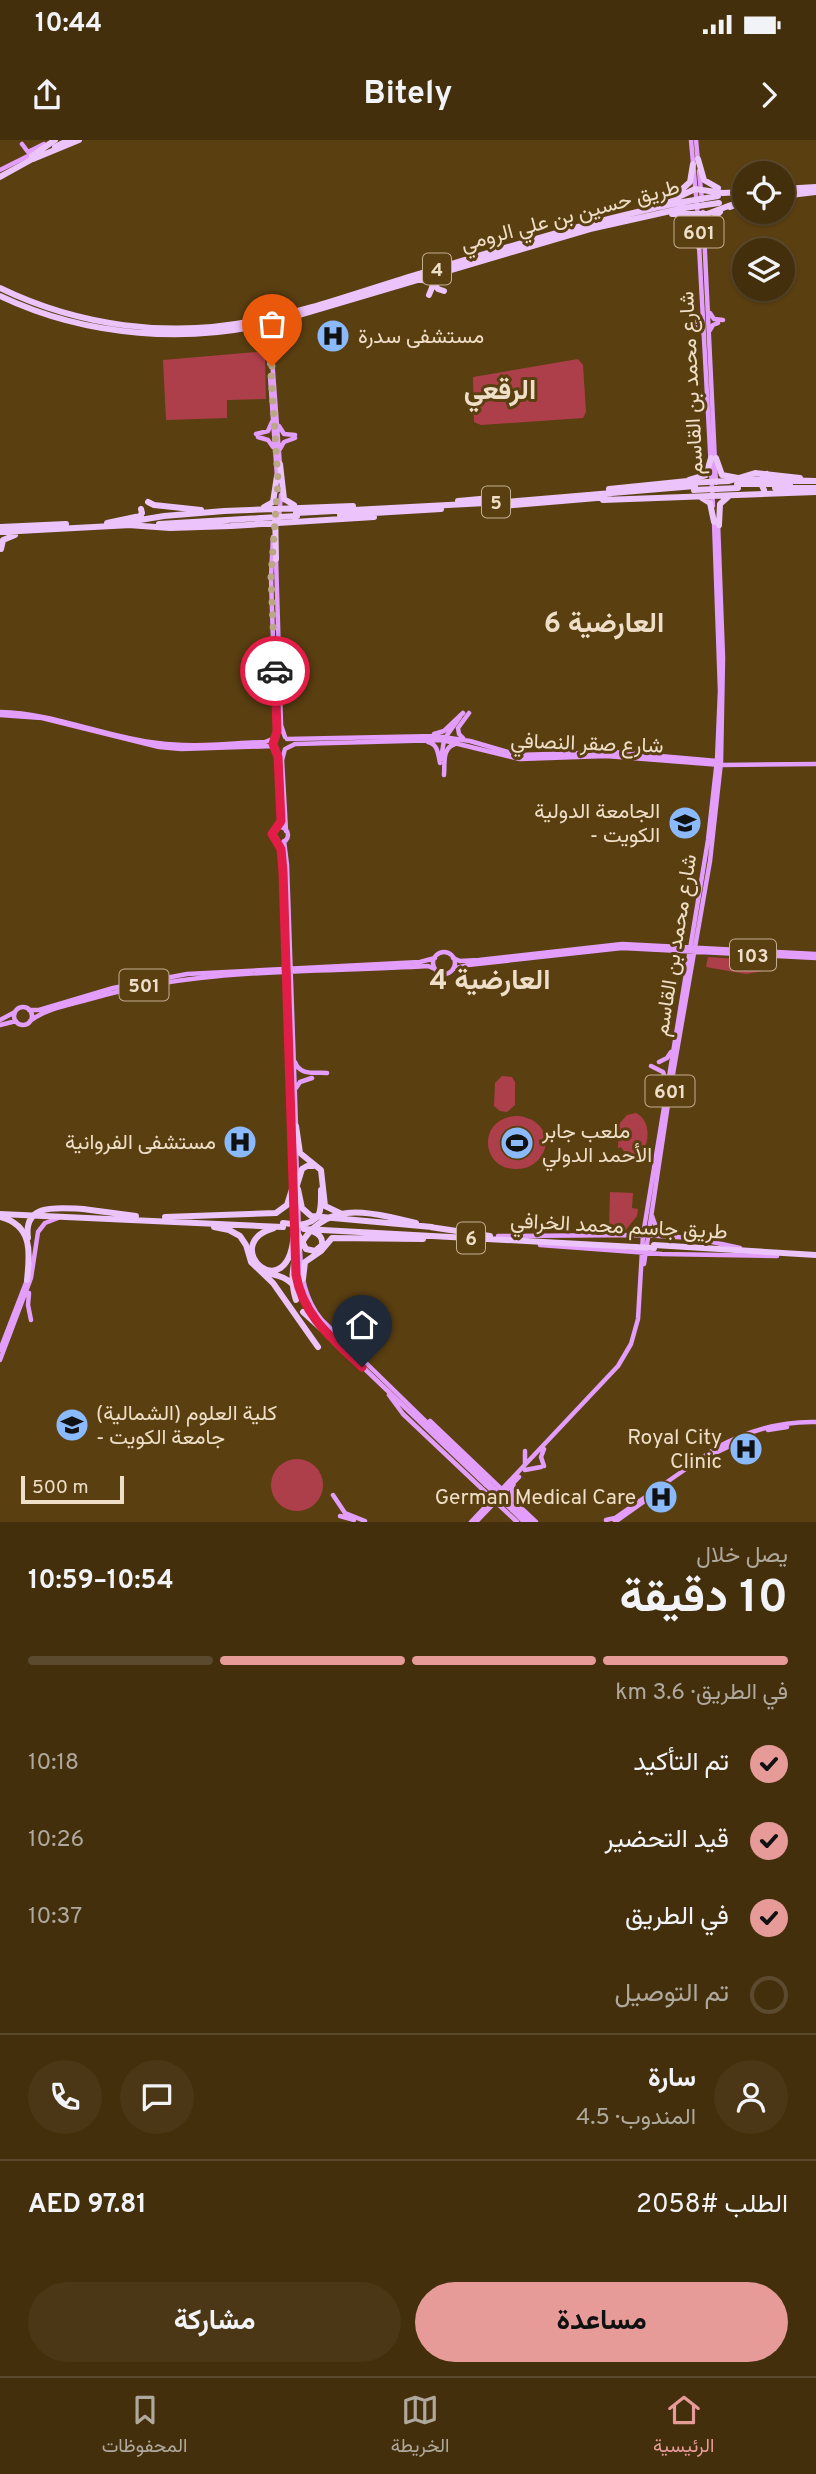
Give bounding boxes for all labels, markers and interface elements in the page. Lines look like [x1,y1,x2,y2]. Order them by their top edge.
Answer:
text: 10:44 [35,8,102,41]
text: Bitely [364,75,452,115]
icon: share [28,76,66,114]
icon: forward [750,76,788,114]
map controls [732,161,795,301]
button: locate [732,161,795,224]
street label: طريق حسين بن علي الرومي [458,174,683,261]
road number: 601 [674,216,724,248]
button: layers [732,238,795,301]
road number: 4 [423,253,451,284]
street label: شارع محمد بن القاسم [674,290,711,475]
pin [242,294,302,366]
icon: bag [253,305,291,343]
hospital icon: مستشفى سدرة [314,317,352,355]
place label: مستشفى سدرة [358,324,484,351]
district label: الرقعي [464,374,536,413]
road number: 5 [482,486,510,518]
district label: العارضية 6 [544,607,664,643]
courier [240,636,310,706]
icon: car [256,652,294,690]
street label: شارع صقر النصافي [510,728,664,763]
place label: الجامعة الدولية - الكويت [534,799,660,850]
school or university icon: الجامعة الدولية - الكويت [666,804,704,842]
street label: شارع محمد بن القاسم [649,852,704,1038]
road number: 103 [730,940,776,970]
district label: العارضية 4 [429,964,551,1000]
road number: 501 [120,970,168,1000]
road number: 601 [646,1076,694,1107]
place label: ملعب جابر الأحمد الدولي [541,1119,652,1172]
hospital icon: مستشفى الفروانية [221,1123,259,1161]
sports icon: ملعب جابر الأحمد الدولي [498,1124,536,1162]
place label: مستشفى الفروانية [65,1130,216,1157]
street label: طريق جاسم محمد الخرافي [510,1208,728,1249]
road number: 6 [457,1222,485,1254]
pin [332,1295,392,1367]
icon: home [343,1306,381,1344]
place label: كلية العلوم (الشمالية) - جامعة الكويت [96,1401,277,1452]
school or university icon: كلية العلوم (الشمالية) - جامعة الكويت [53,1406,91,1444]
place label: Royal City Clinic [627,1425,722,1476]
hospital icon: Royal City Clinic [727,1430,765,1468]
scale bar [21,1473,124,1505]
text: 500 m [32,1476,89,1500]
hospital icon: German Medical Care [642,1478,680,1516]
place label: German Medical Care [435,1485,636,1512]
text: يصل خلال [696,1542,788,1571]
text: 10:54–10:59 [28,1565,174,1598]
text: 10 دقيقة [619,1570,788,1629]
text: في الطريق · 3.6 km [615,1679,788,1708]
icon: check [750,1745,788,1783]
text: تم التأكيد [633,1747,729,1780]
text: 10:18 [28,1749,79,1778]
icon: check [750,1822,788,1860]
text: قيد التحضير [604,1824,729,1857]
text: 10:26 [28,1826,84,1855]
icon: check [750,1899,788,1937]
text: في الطريق [625,1901,729,1934]
text: 10:37 [28,1903,82,1932]
text: تم التوصيل [615,1978,729,2011]
button: phone [28,2060,102,2134]
button: chat [120,2060,194,2134]
button: person [714,2060,788,2134]
text: سارة [648,2063,696,2096]
text: المندوب · 4.5 [576,2104,696,2133]
text: AED 97.81 [28,2189,147,2222]
text: الطلب #2058 [636,2189,788,2222]
button: مشاركة [28,2282,401,2362]
button: مساعدة [415,2282,788,2362]
tab: المحفوظات [102,2391,187,2462]
tab: الخريطة [391,2391,449,2462]
tab: الرئيسية [653,2391,714,2462]

